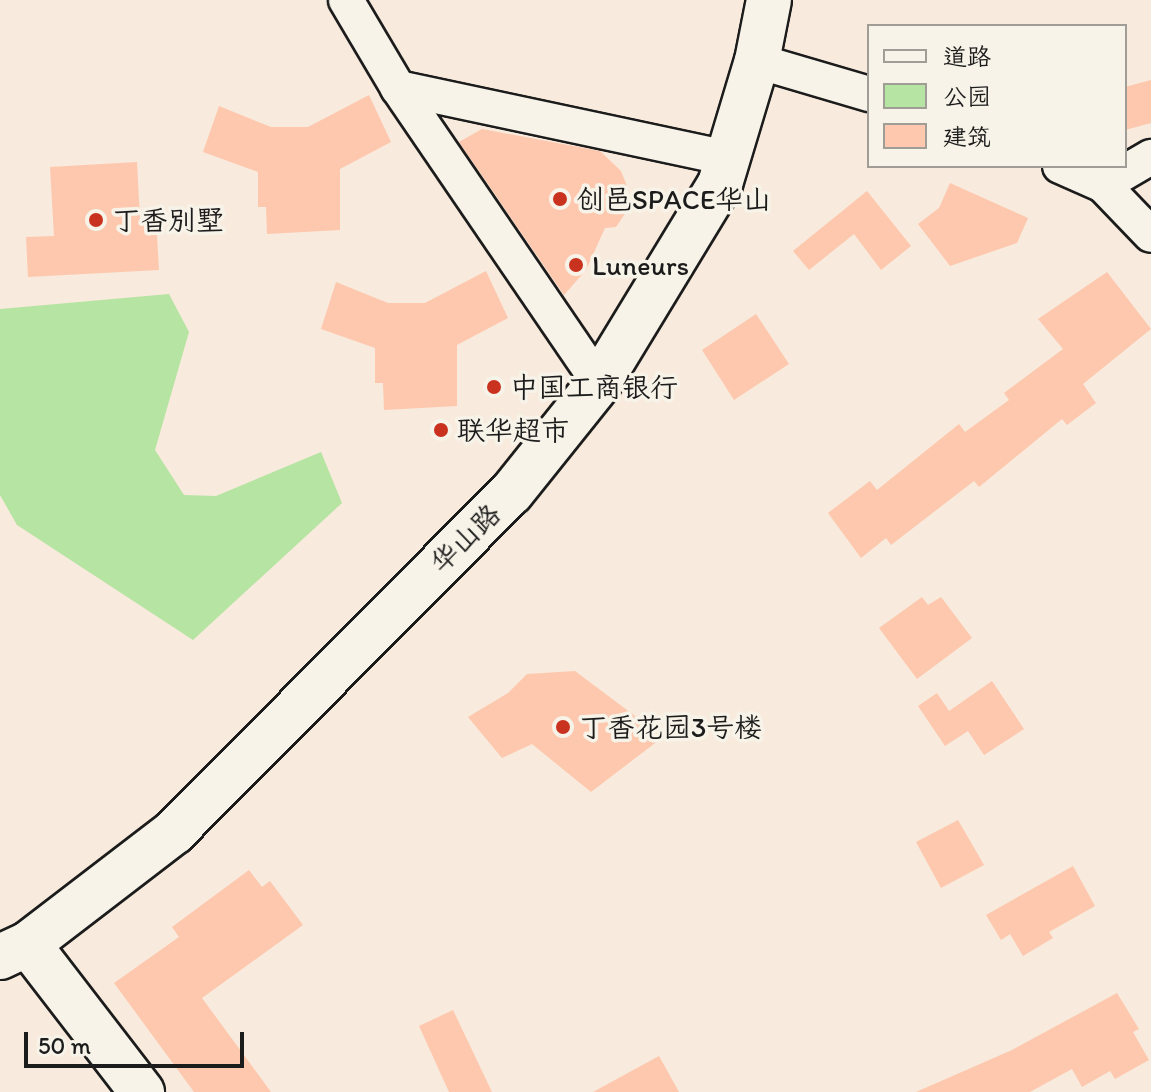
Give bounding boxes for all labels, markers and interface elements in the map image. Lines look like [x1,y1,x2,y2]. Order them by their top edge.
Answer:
legend [867,24,1127,168]
text: 道路 [943,42,991,71]
text: 公园 [943,82,991,111]
text: 建筑 [943,122,991,151]
place label: 创邑SPACE华山 [576,182,771,216]
marker: 创邑SPACE华山 [551,190,569,208]
place label: 丁香别墅 [112,203,224,237]
marker: 丁香别墅 [87,211,105,229]
place label: Luneurs [592,248,689,282]
marker: Luneurs [567,256,585,274]
place label: 中国工商银行 [510,370,678,404]
marker: 中国工商银行 [485,378,503,396]
place label: 联华超市 [457,413,569,447]
marker: 联华超市 [432,421,450,439]
street label: 华山路 [423,497,507,579]
place label: 丁香花园3号楼 [579,710,762,744]
marker: 丁香花园3号楼 [554,718,572,736]
scale bar [28,1016,248,1066]
text: 50 m [38,1031,91,1060]

